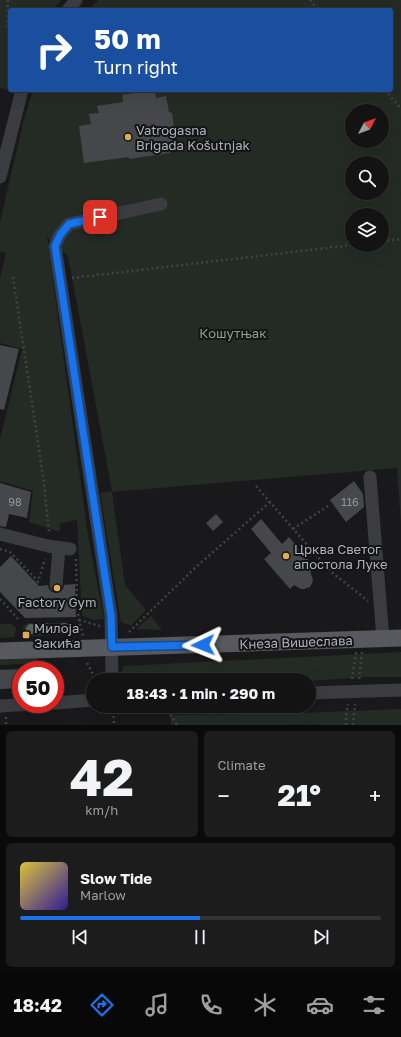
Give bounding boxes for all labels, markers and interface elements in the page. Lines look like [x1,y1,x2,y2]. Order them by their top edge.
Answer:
text: 50 m [94,22,161,55]
icon: right [28,24,80,76]
text: Turn right [94,56,178,78]
north arrow [345,104,389,148]
map controls [345,104,389,252]
place label: Vatrogasna Brigada Košutnjak [136,122,250,153]
marker: Vatrogasna Brigada Košutnjak [123,132,133,142]
button: search [345,156,389,200]
pin [83,200,117,234]
icon: arrive [89,206,111,228]
button: layers [345,208,389,252]
park label: Кошутњак [199,325,267,341]
house number: 98 [8,495,22,508]
house number: 116 [341,495,359,508]
place label: Црква Светог апостола Луке [294,541,387,572]
marker: Црква Светог апостола Луке [281,551,291,561]
marker: Factory Gym [52,583,62,593]
place label: Factory Gym [18,594,96,610]
place label: Милоја Закића [34,620,80,651]
position arrow [182,624,224,666]
marker: Милоја Закића [21,630,31,640]
street label: Кнеза Вишеслава [239,632,353,652]
speed limit sign: 50 [12,661,64,713]
text: 18:43 · 1 min · 290 m [127,684,275,702]
text: 42 [70,745,134,807]
text: Climate [218,757,265,773]
text: 21° [278,777,321,813]
text: − [218,782,230,809]
text: + [369,782,381,809]
text: km/h [85,802,118,818]
text: Slow Tide [80,869,152,887]
text: Marlow [80,887,126,903]
icon: previous [69,926,91,948]
icon: pause [189,926,211,948]
icon: next [310,926,332,948]
icon: directions [88,991,116,1019]
icon: music [143,991,171,1019]
icon: phone [197,991,225,1019]
icon: climate [251,991,279,1019]
icon: car [306,991,334,1019]
icon: filters [360,991,388,1019]
text: 18:42 [13,994,62,1016]

